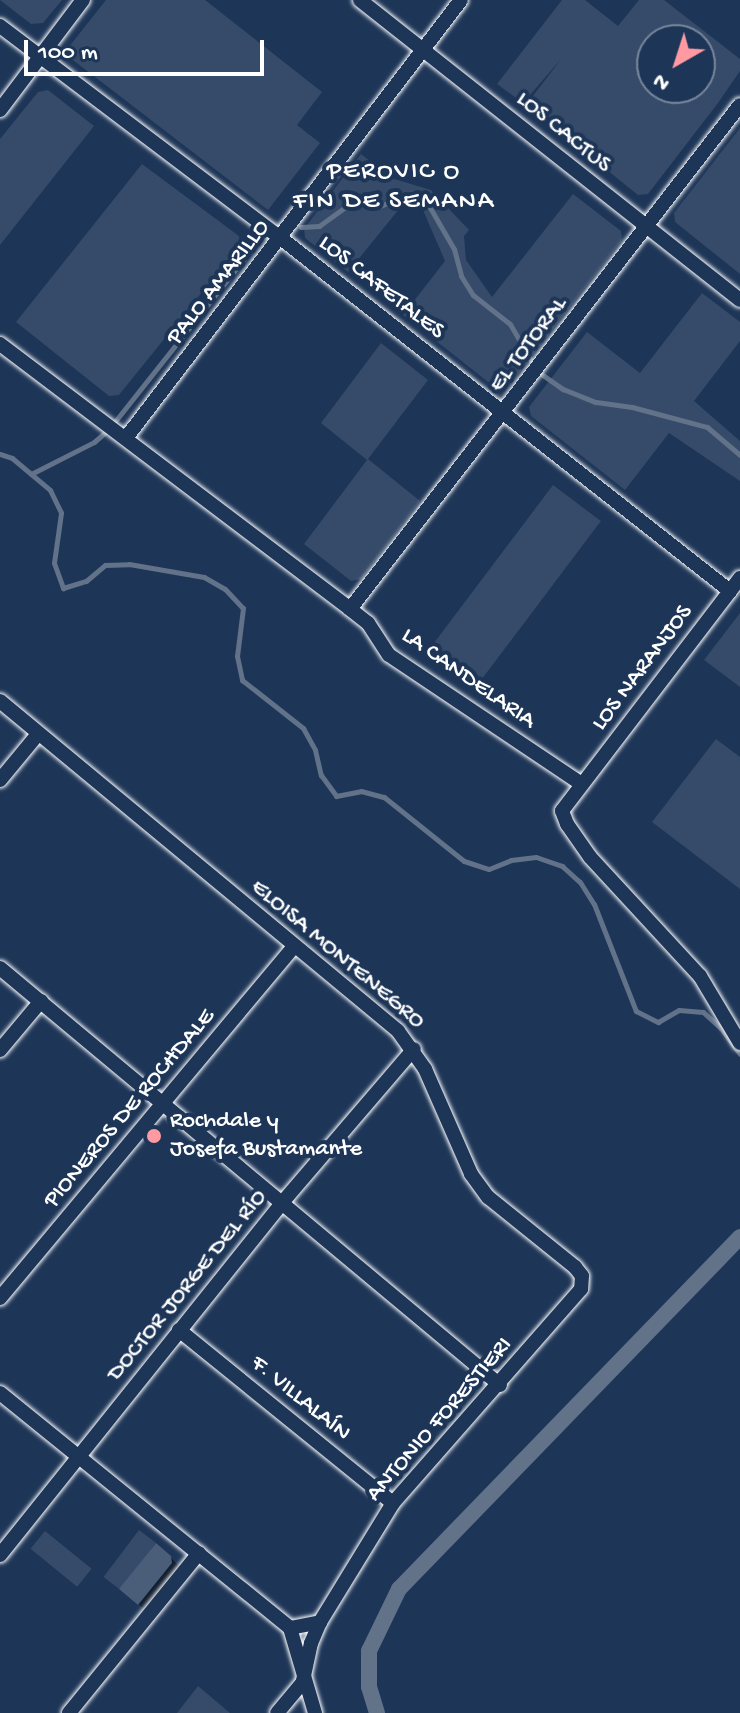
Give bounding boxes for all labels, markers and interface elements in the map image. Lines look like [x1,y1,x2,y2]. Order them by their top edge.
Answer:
scale bar [28,24,268,74]
north arrow [636,24,716,104]
text: 100 m [38,39,98,68]
text: N [648,66,676,96]
street label: LOS CACTUS [509,86,617,180]
district label: PEROVIC O FIN DE SEMANA [293,157,495,218]
street label: PALO AMARILLO [161,214,277,352]
street label: LOS CAFETALES [312,230,450,346]
street label: EL TOTORAL [484,291,574,399]
street label: LOS NARANJOS [586,599,700,737]
street label: LA CANDELARIA [395,622,541,736]
street label: ELOISA MONTENEGRO [244,874,430,1036]
street label: PIONEROS DE ROCHDALE [38,1003,222,1215]
place label: Rochdale y Josefa Bustamante [170,1108,362,1164]
marker: Rochdale y Josefa Bustamante [145,1127,163,1145]
street label: DOCTOR JORGE DEL RÍO [102,1184,274,1388]
street label: ANTONIO FORESTIERI [361,1332,519,1508]
street label: F. VILLALAÍN [244,1350,356,1448]

